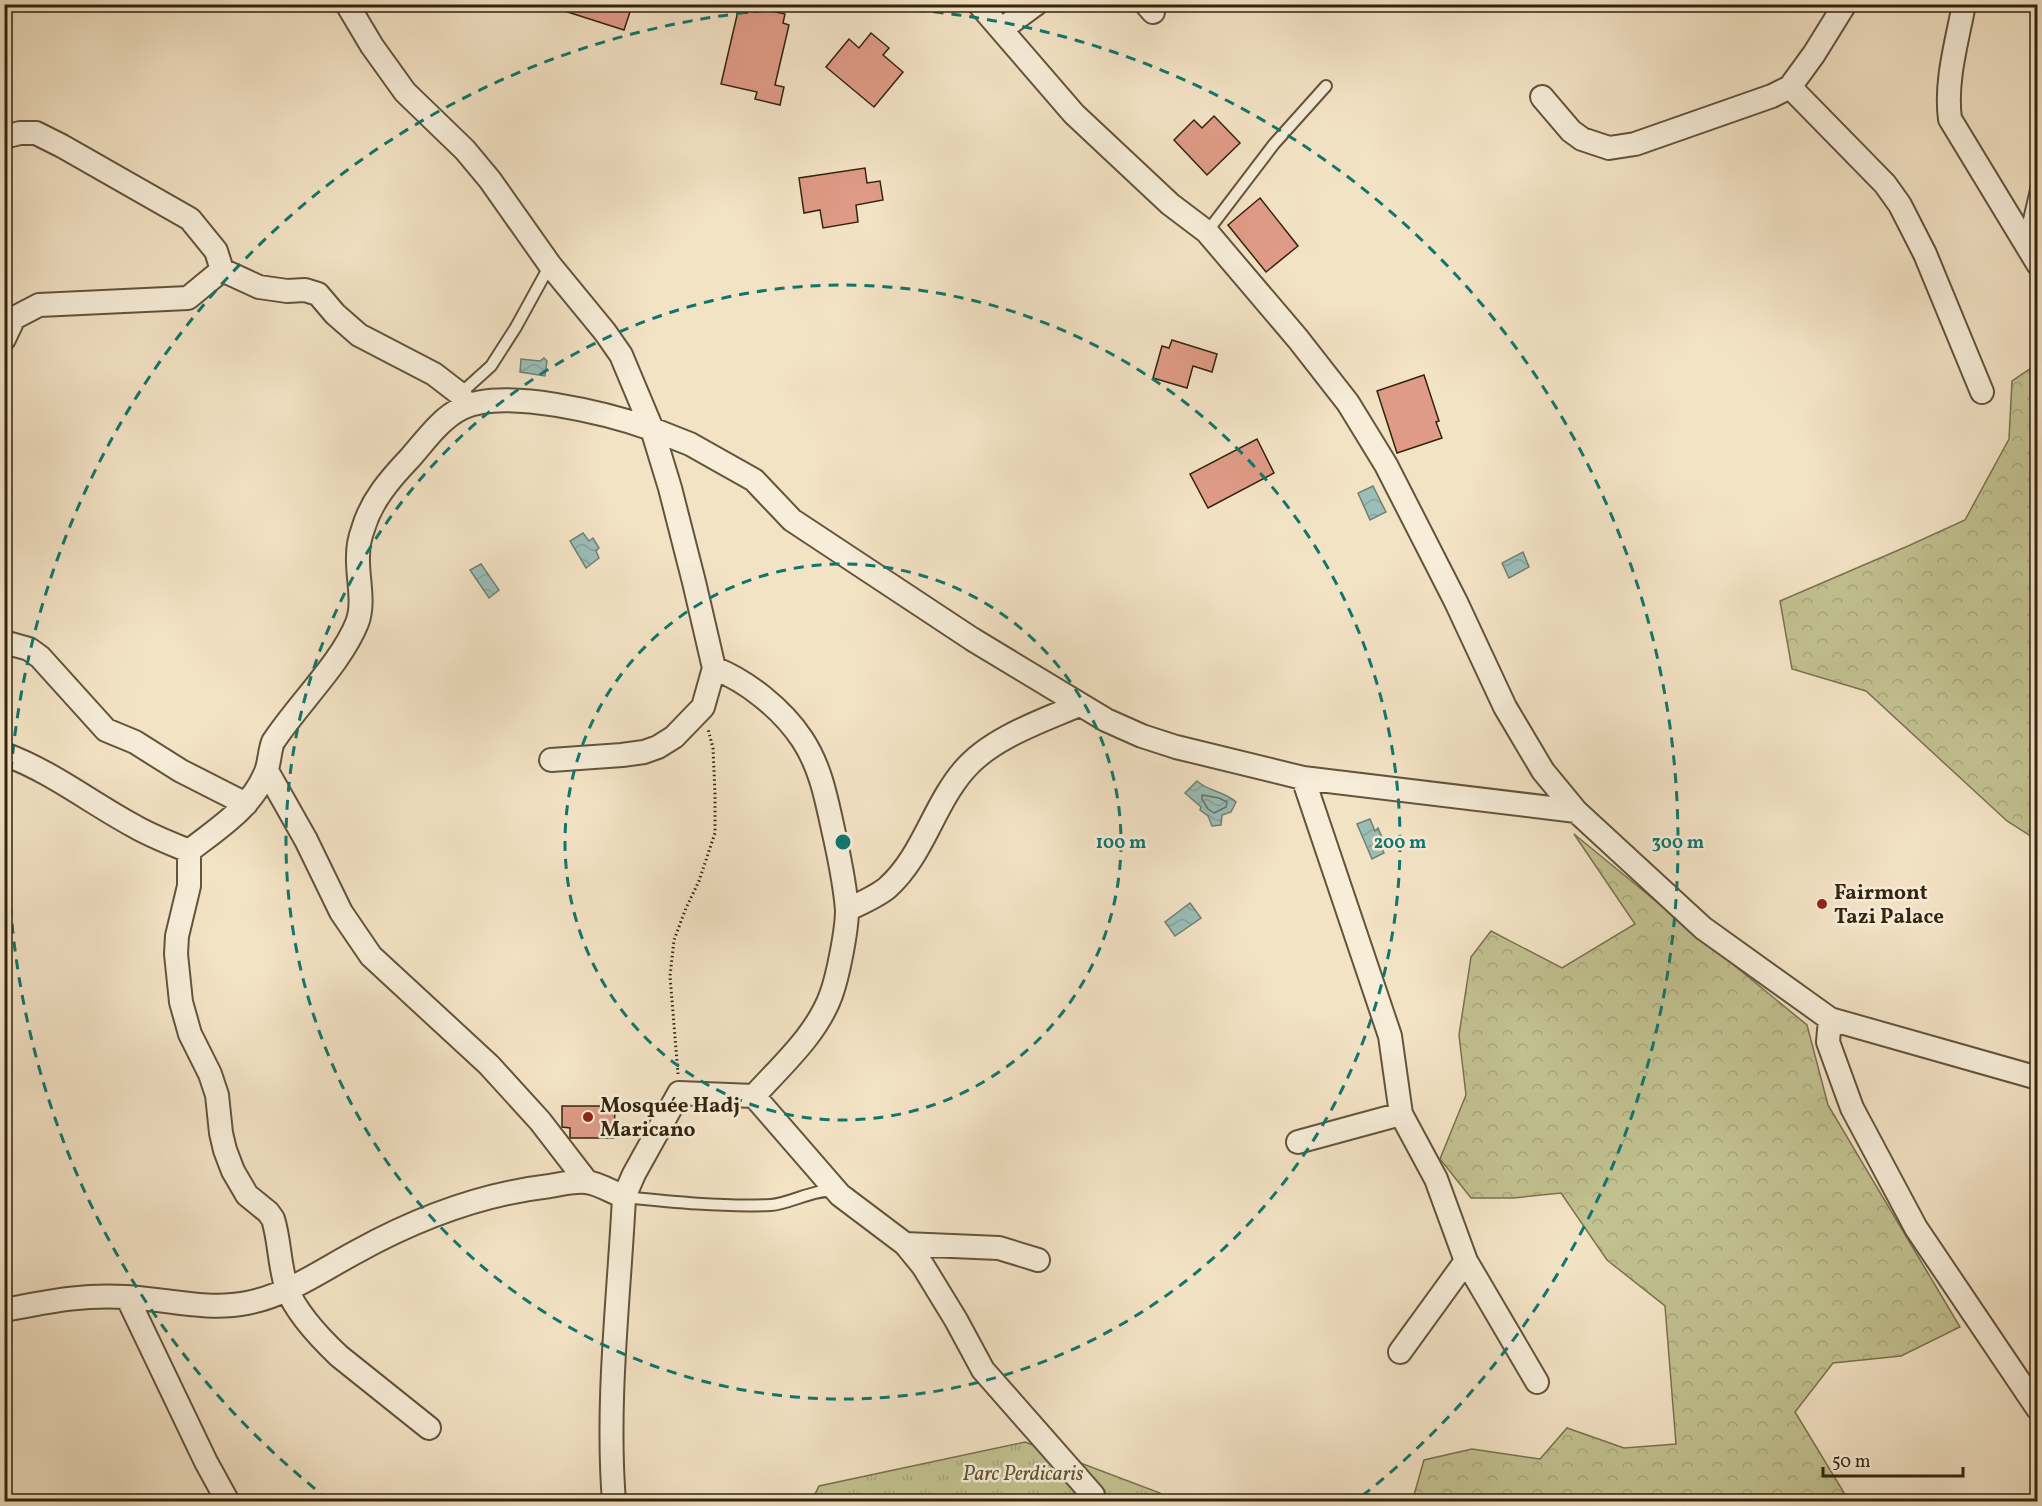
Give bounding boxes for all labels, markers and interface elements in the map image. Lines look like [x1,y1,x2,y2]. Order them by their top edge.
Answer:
text: 100 m [1096,831,1146,856]
text: 200 m [1374,831,1426,856]
text: 300 m [1652,831,1704,856]
centre of rings [833,832,853,852]
place label: Fairmont Tazi Palace [1834,879,1944,932]
marker: Fairmont Tazi Palace [1815,897,1829,911]
place label: Mosquée Hadj Maricano [600,1092,740,1145]
marker: Mosquée Hadj Maricano [581,1110,595,1124]
scale bar [1823,1440,1962,1478]
text: 50 m [1832,1450,1871,1475]
park label: Parc Perdicaris [963,1460,1084,1489]

